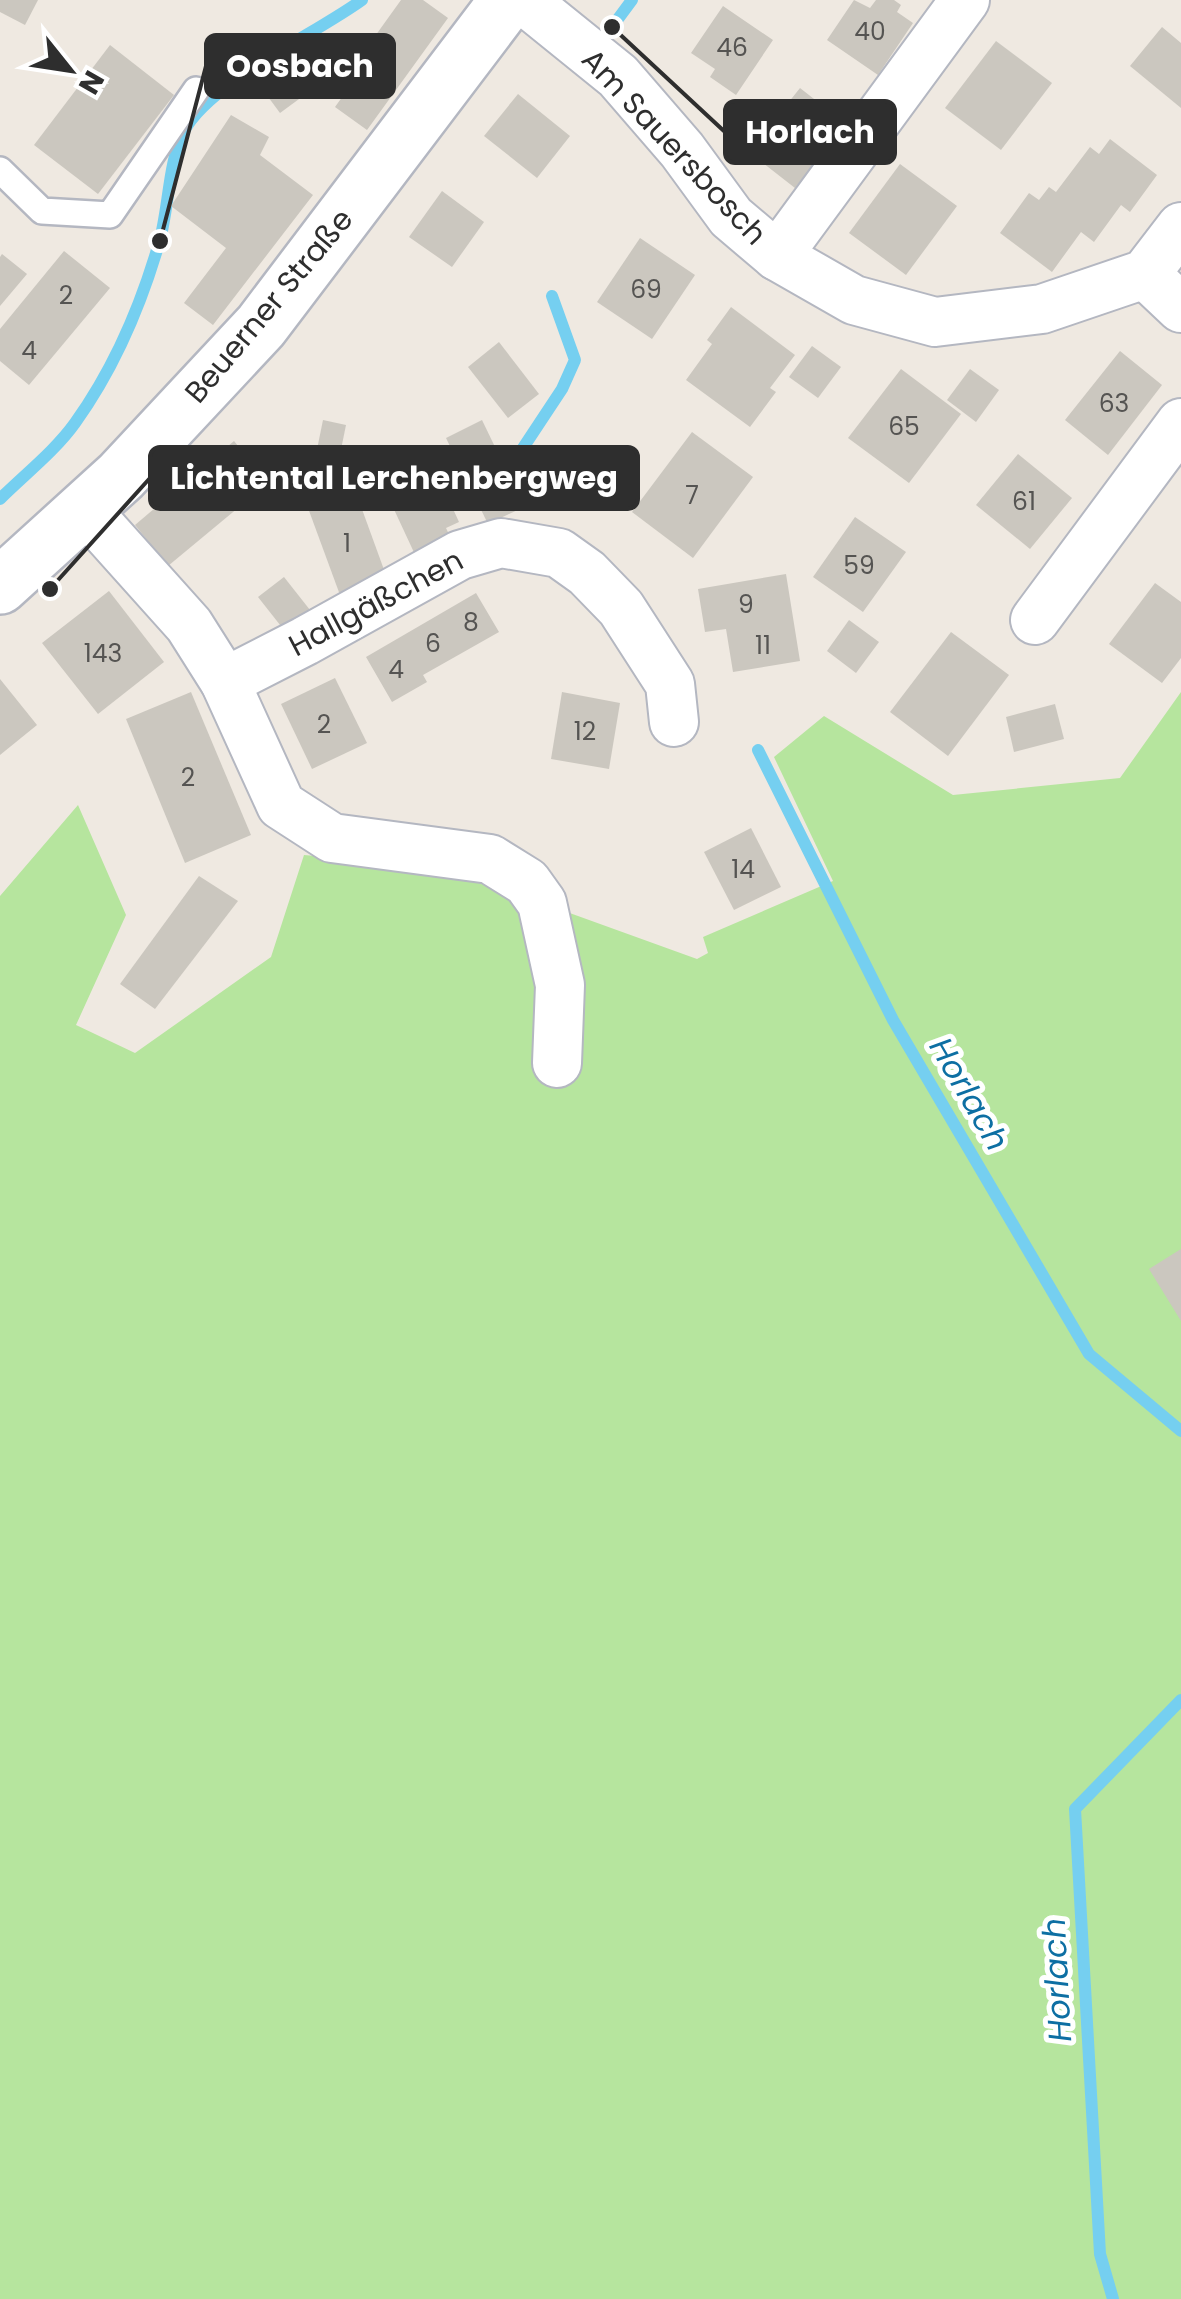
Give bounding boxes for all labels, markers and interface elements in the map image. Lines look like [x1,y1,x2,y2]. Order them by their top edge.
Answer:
house number: 40 [854,14,886,49]
north arrow [20,20,120,120]
house number: 46 [716,30,748,65]
callout: Oosbach [206,35,394,97]
street label: Am Sauersbosch [572,39,777,254]
text: Oosbach [226,43,374,88]
text: N [69,63,113,101]
callout: Horlach [725,101,895,163]
text: Horlach [745,109,875,154]
street label: Beuerner Straße [174,199,363,412]
house number: 69 [630,272,662,307]
house number: 2 [59,278,73,313]
house number: 4 [21,333,37,368]
house number: 63 [1099,386,1129,421]
house number: 65 [888,409,920,444]
callout: Lichtental Lerchenbergweg [150,447,638,509]
text: Lichtental Lerchenbergweg [170,455,618,500]
house number: 7 [685,478,699,513]
house number: 61 [1012,484,1036,519]
house number: 1 [343,526,351,561]
street label: Hallgäßchen [281,539,471,667]
house number: 59 [843,548,875,583]
house number: 9 [738,587,754,622]
house number: 8 [463,605,479,640]
house number: 6 [425,626,441,661]
house number: 11 [755,628,771,663]
house number: 143 [84,636,122,671]
house number: 4 [388,652,404,687]
house number: 2 [317,707,331,742]
house number: 12 [574,714,596,749]
house number: 2 [181,760,195,795]
house number: 14 [731,852,755,887]
water label: Horlach [919,1029,1020,1159]
water label: Horlach [1031,1917,1082,2043]

